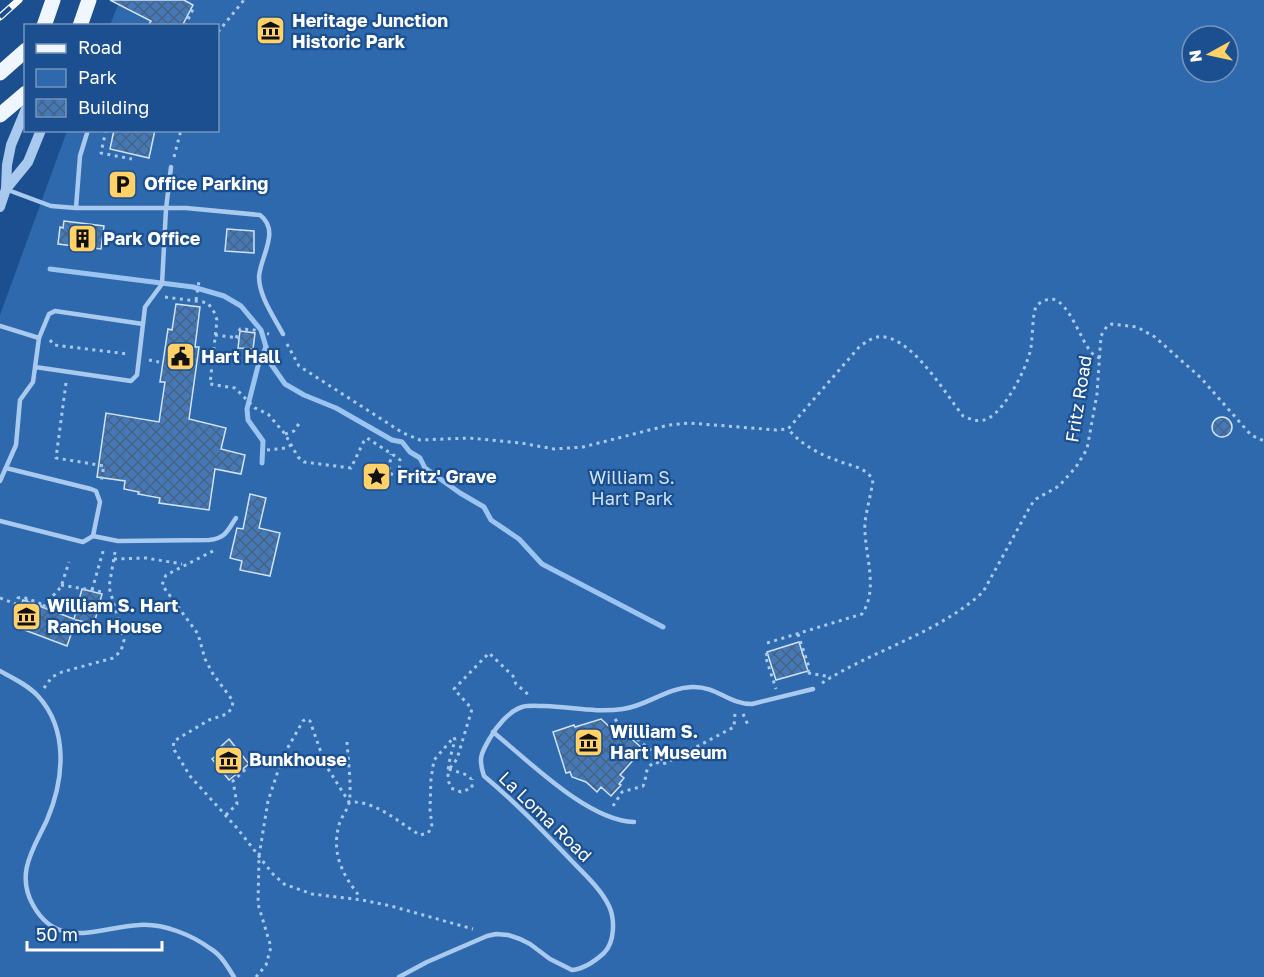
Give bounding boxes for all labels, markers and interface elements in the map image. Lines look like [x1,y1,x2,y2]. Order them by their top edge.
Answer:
place label: Heritage Junction Historic Park [292,9,448,52]
museum icon: Heritage Junction Historic Park [255,15,287,47]
legend [24,24,219,132]
north arrow [1180,24,1240,84]
text: Road [78,36,122,58]
text: N [1184,49,1206,64]
text: Park [78,66,117,88]
text: Building [78,96,149,118]
parking icon: Office Parking [107,168,139,200]
place label: Office Parking [144,172,268,194]
building icon: Park Office [66,223,98,255]
place label: Park Office [103,227,201,249]
public building icon: Hart Hall [164,341,196,373]
place label: Hart Hall [201,345,280,367]
street label: Fritz Road [1060,354,1096,444]
place icon: Fritz' Grave [360,461,392,493]
place label: Fritz' Grave [397,465,497,487]
park label: William S. Hart Park [589,466,675,509]
place label: William S. Hart Ranch House [47,594,178,637]
museum icon: William S. Hart Ranch House [10,600,42,632]
place label: William S. Hart Museum [610,720,727,763]
museum icon: William S. Hart Museum [573,726,605,758]
museum icon: Bunkhouse [212,744,244,776]
place label: Bunkhouse [249,748,347,770]
street label: La Loma Road [495,766,597,866]
scale bar [27,914,162,952]
text: 50 m [36,923,78,945]

